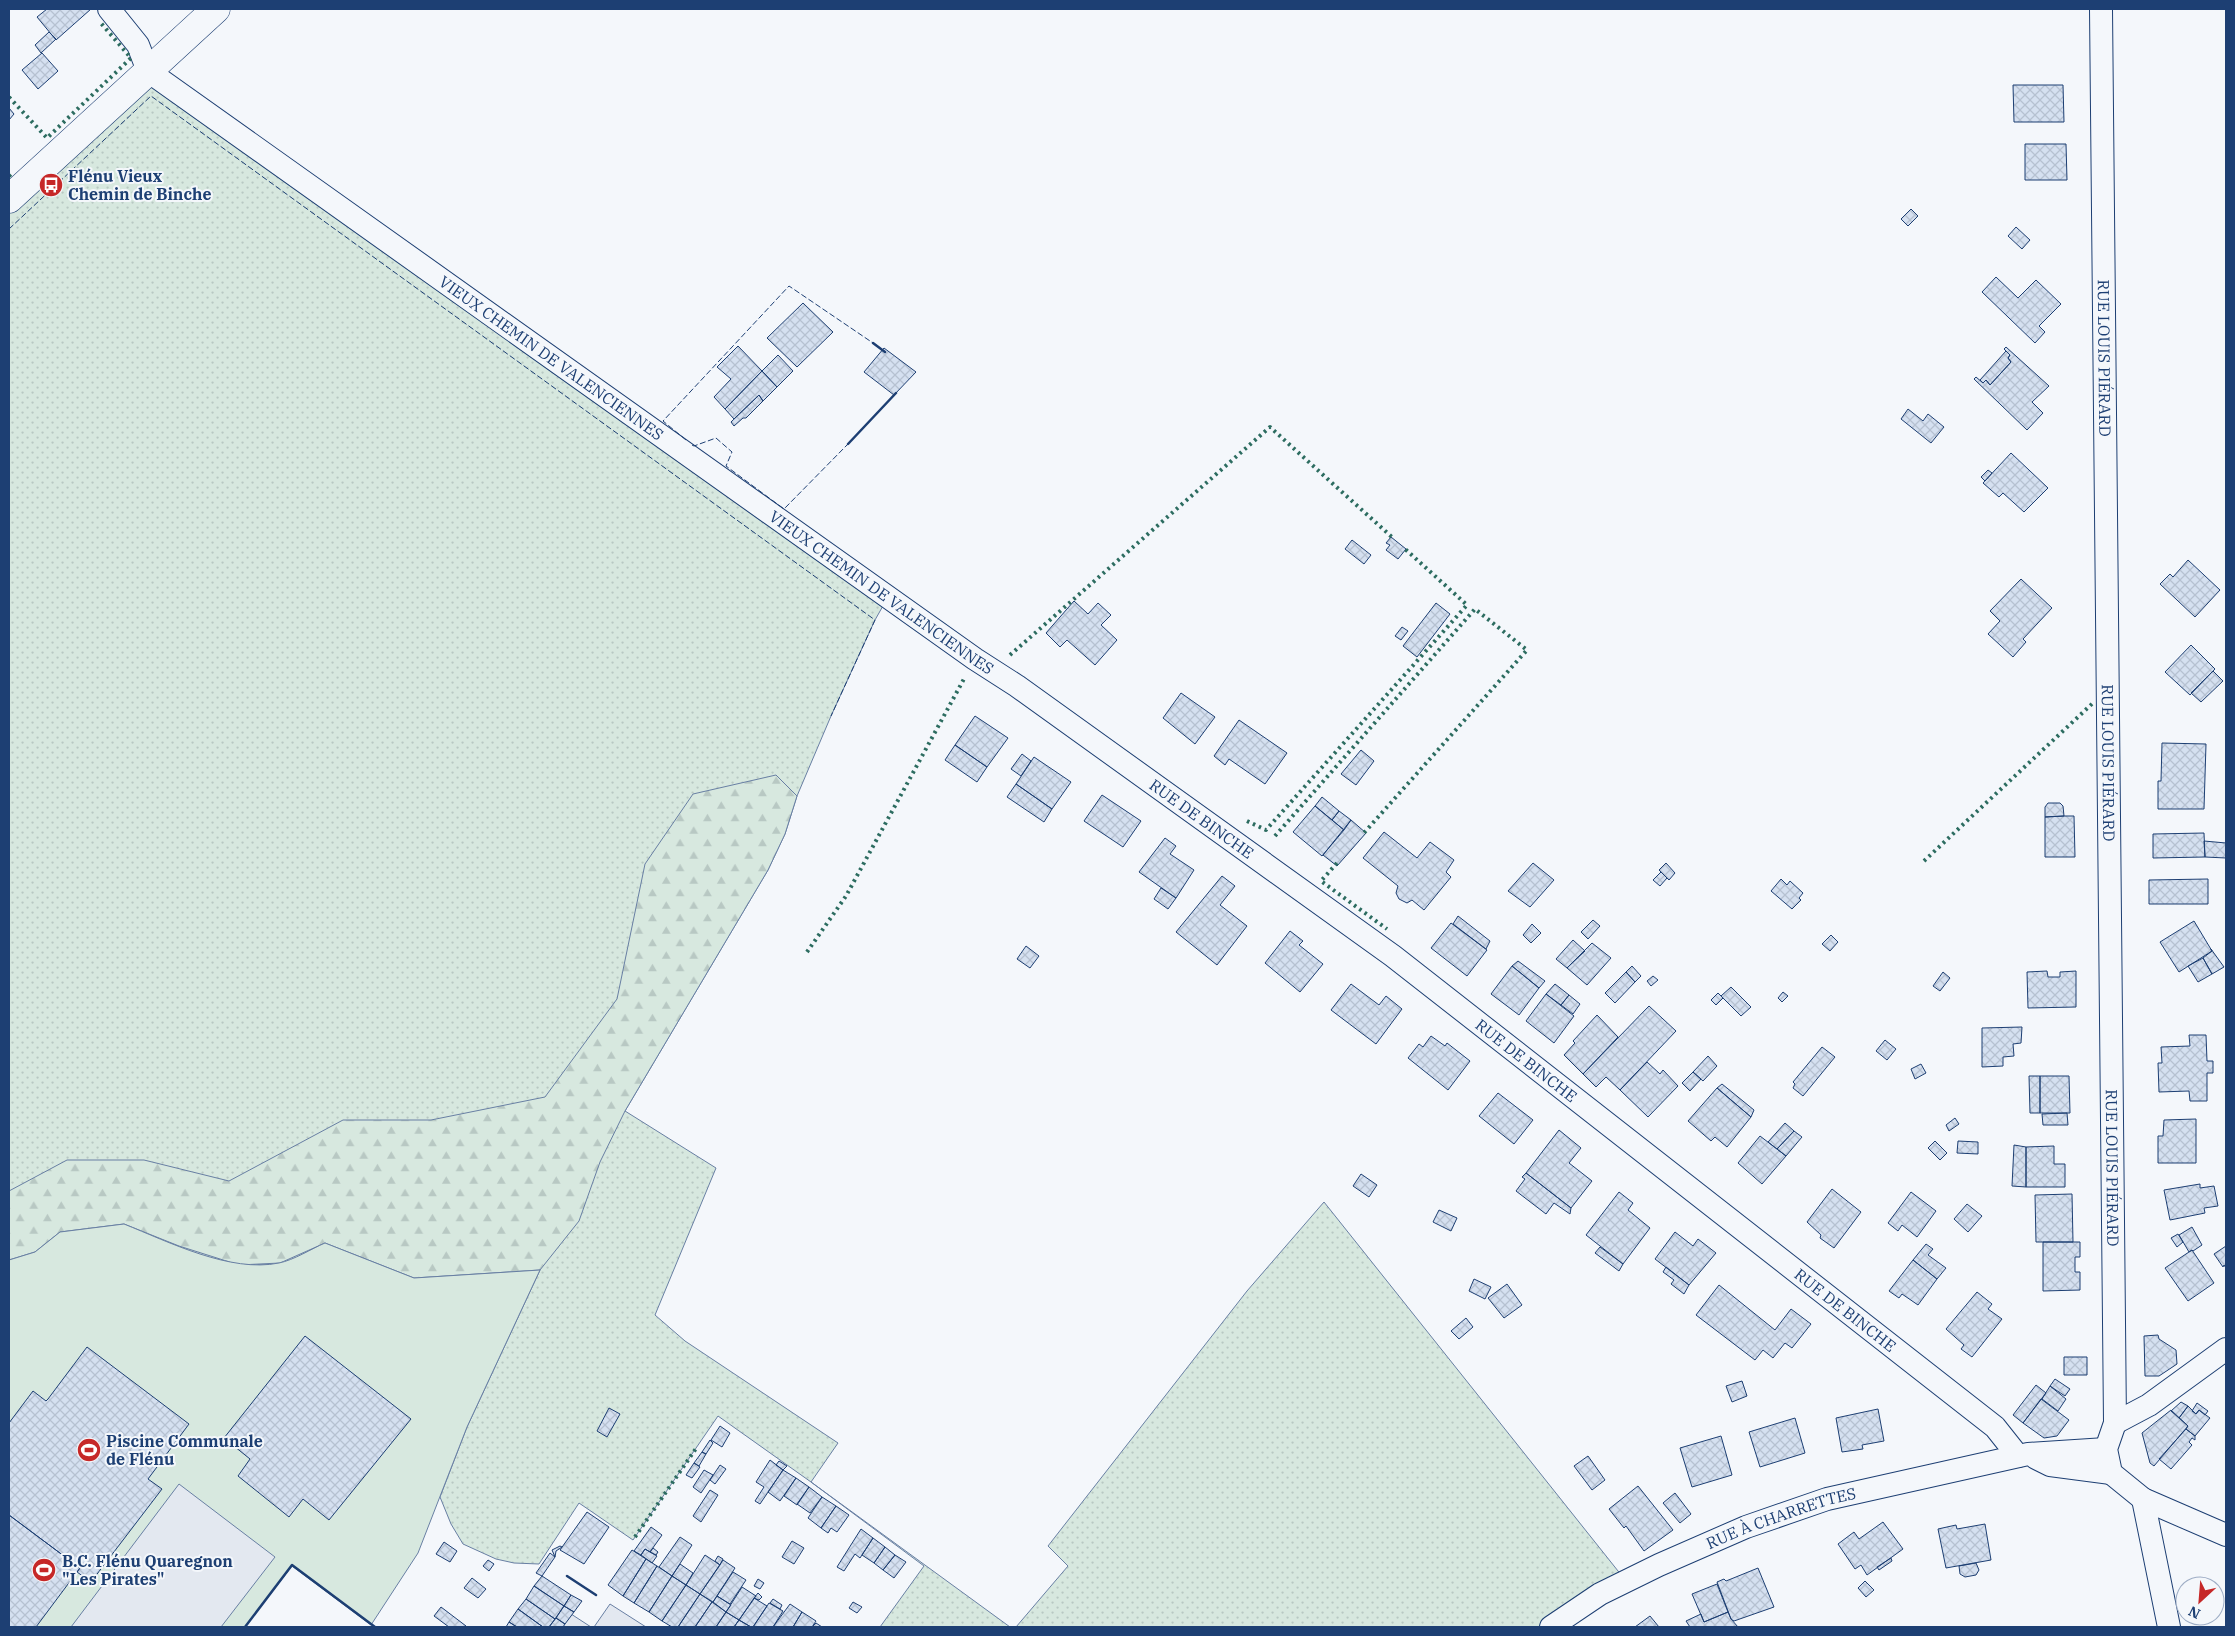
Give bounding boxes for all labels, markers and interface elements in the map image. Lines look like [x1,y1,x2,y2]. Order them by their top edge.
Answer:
place label: Flénu Vieux Chemin de Binche [68,166,211,204]
bus stop icon: Flénu Vieux Chemin de Binche [38,172,64,198]
street label: VIEUX CHEMIN DE VALENCIENNES [435,271,667,444]
street label: RUE LOUIS PIÉRARD [2094,279,2116,437]
street label: VIEUX CHEMIN DE VALENCIENNES [765,506,998,679]
street label: RUE LOUIS PIÉRARD [2098,684,2120,842]
street label: RUE DE BINCHE [1146,774,1258,863]
street label: RUE DE BINCHE [1472,1014,1581,1106]
street label: RUE LOUIS PIÉRARD [2102,1089,2124,1247]
street label: RUE DE BINCHE [1791,1264,1900,1356]
place label: Piscine Communale de Flénu [106,1431,263,1469]
sports icon: Piscine Communale de Flénu [76,1437,102,1463]
street label: RUE À CHARRETTES [1703,1483,1858,1553]
place label: B.C. Flénu Quaregnon "Les Pirates" [62,1551,233,1589]
sports icon: B.C. Flénu Quaregnon "Les Pirates" [31,1557,57,1583]
north arrow [2175,1576,2225,1626]
text: N [2185,1602,2203,1623]

